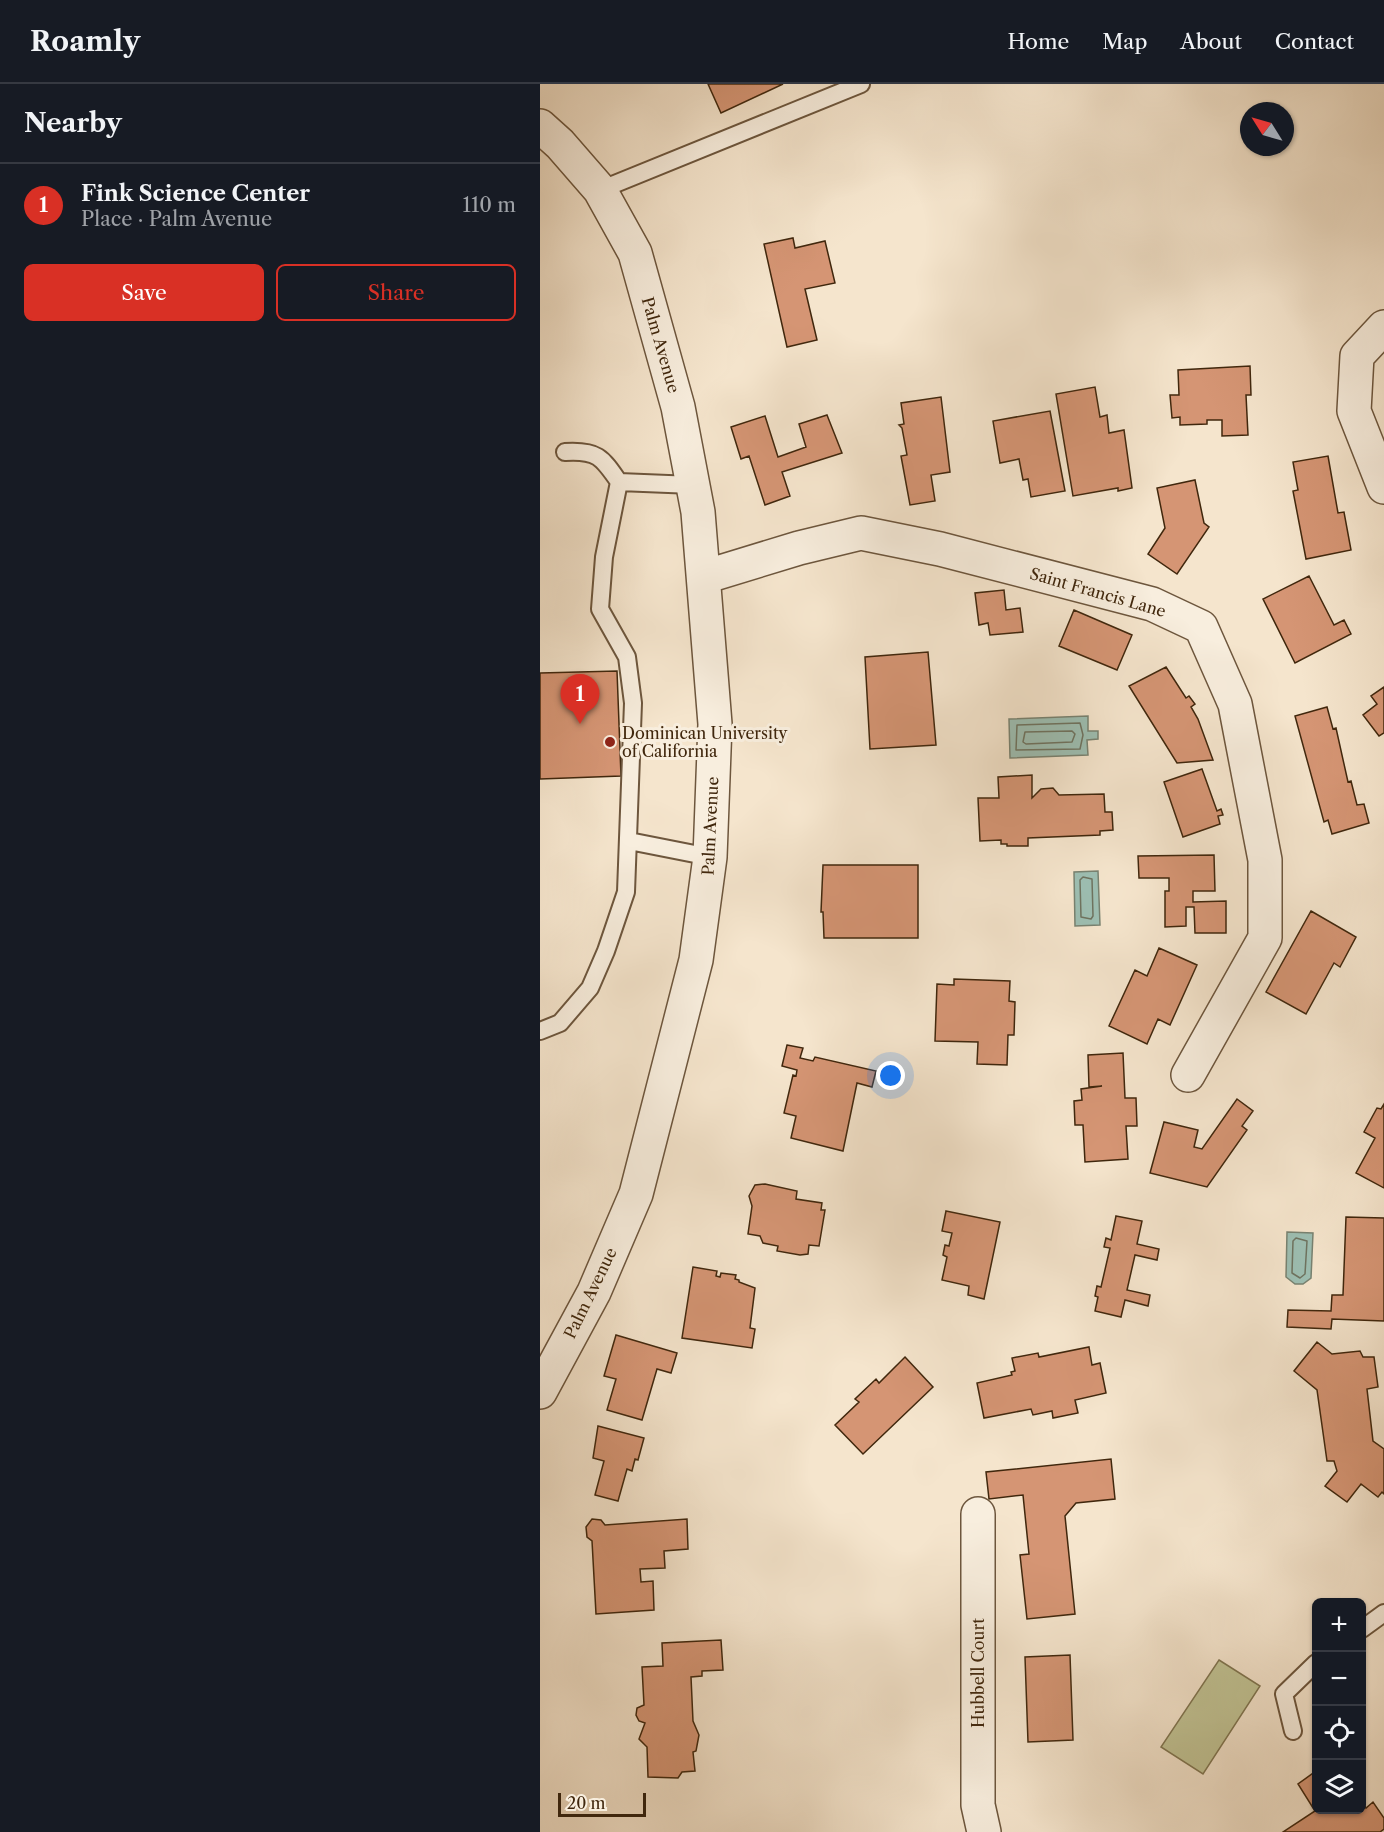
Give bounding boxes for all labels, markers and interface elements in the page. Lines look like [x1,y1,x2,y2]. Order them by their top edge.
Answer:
text: Roamly [30,24,140,58]
text: Home [1008,29,1069,54]
text: Map [1102,29,1147,54]
text: About [1180,29,1242,54]
text: Contact [1275,29,1354,54]
north arrow [1240,102,1294,156]
text: Nearby [24,107,122,139]
text: Fink Science Center [81,180,310,207]
text: 1 [39,193,48,217]
text: 110 m [463,193,516,217]
text: Place · Palm Avenue [81,207,272,231]
button: Save [24,264,264,321]
button: Share [276,264,516,321]
street label: Palm Avenue [638,295,684,395]
street label: Saint Francis Lane [1028,563,1168,621]
pin: 1 [560,674,600,724]
place label: Dominican University of California [622,723,789,761]
marker: Dominican University of California [603,735,617,749]
street label: Palm Avenue [697,776,723,876]
your location [876,1061,905,1090]
street label: Palm Avenue [559,1244,621,1342]
map controls [1312,1598,1366,1814]
button: + [1312,1598,1366,1652]
street label: Hubbell Court [968,1618,988,1728]
button: − [1312,1652,1366,1706]
button: locate [1312,1706,1366,1760]
button: layers [1312,1760,1366,1814]
scale bar [558,1790,646,1818]
text: 20 m [567,1793,606,1813]

